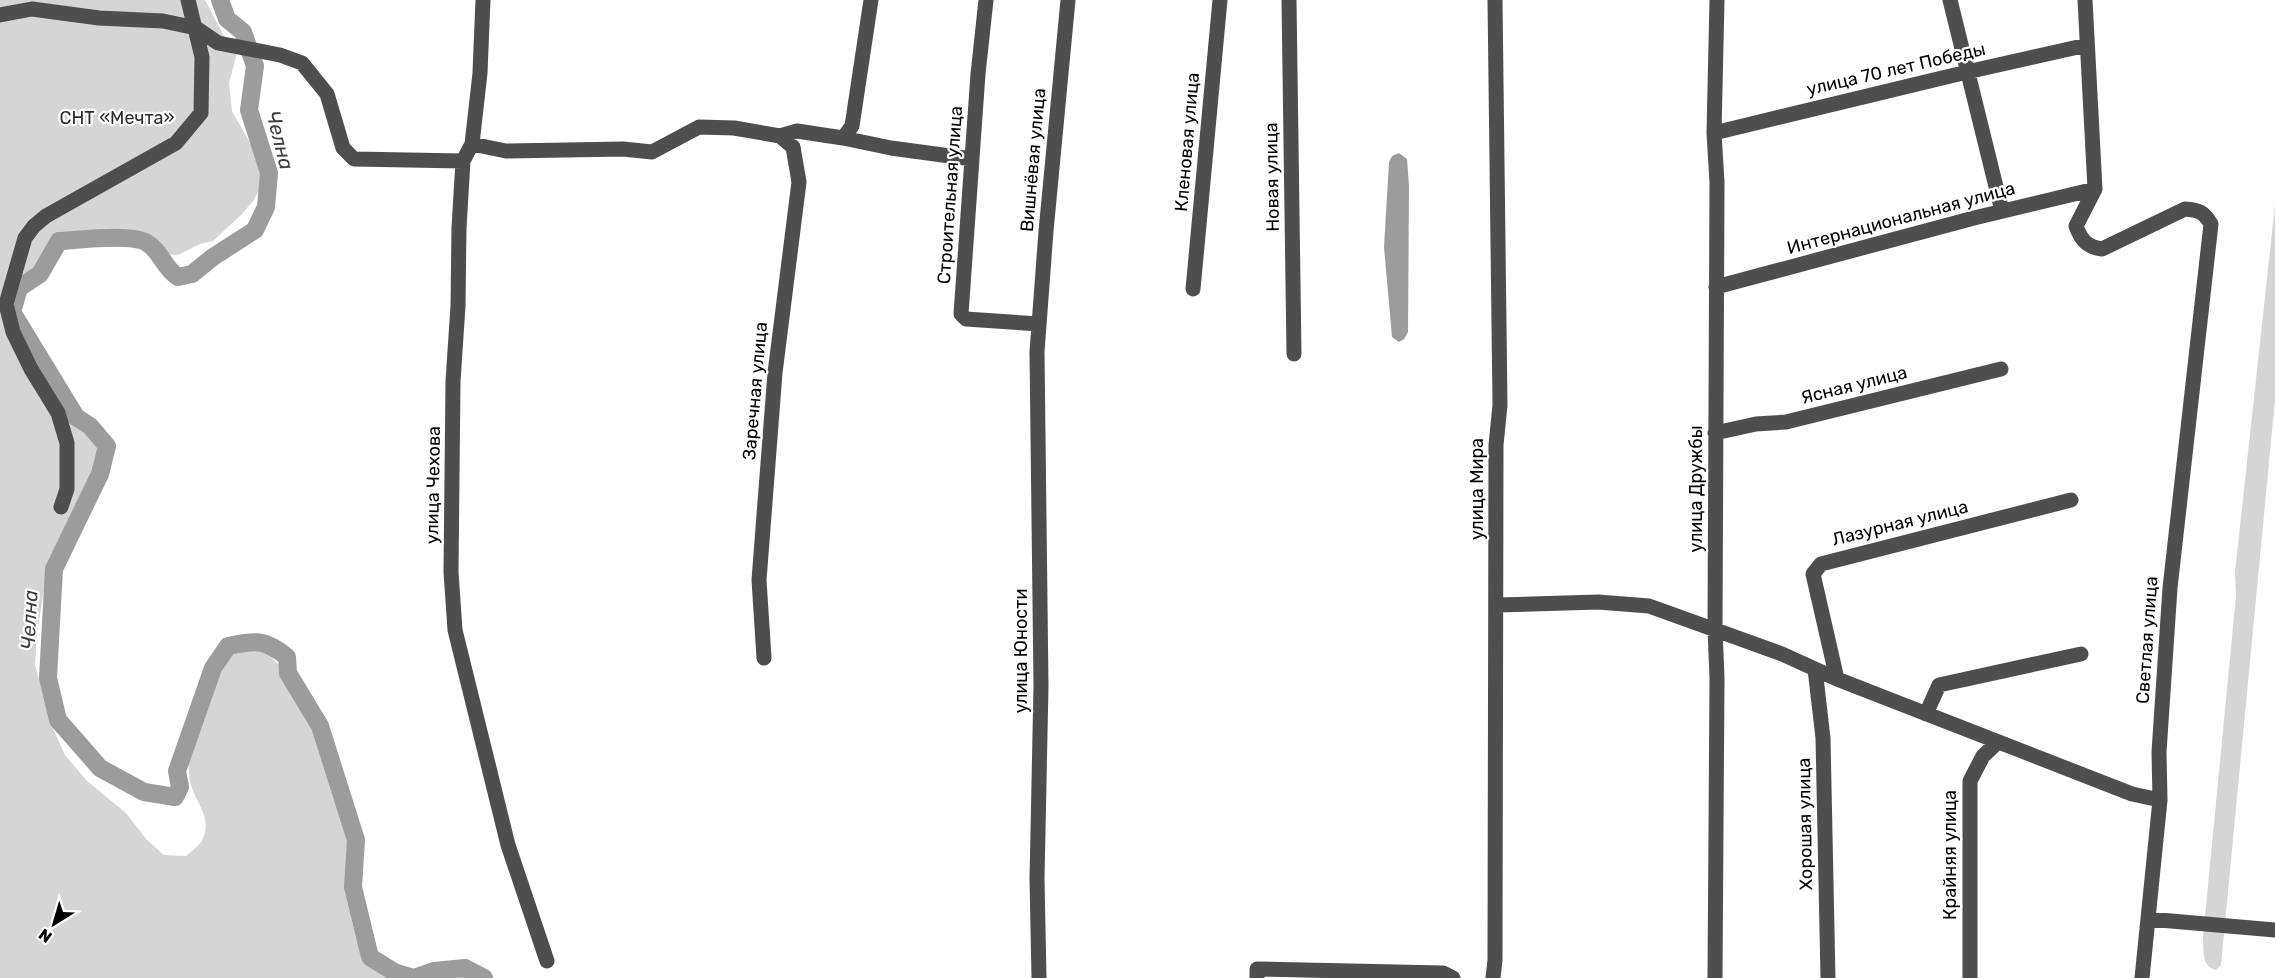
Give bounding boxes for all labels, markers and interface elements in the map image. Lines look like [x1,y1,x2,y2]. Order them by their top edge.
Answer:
street label: улица 70 лет Победы [1805,38,1987,100]
street label: Кленовая улица [1170,72,1204,212]
street label: Вишнёвая улица [1016,87,1050,233]
street label: Строительная улица [933,105,967,285]
park label: СНТ «Мечта» [60,107,175,129]
water label: Челна [261,108,299,172]
street label: Новая улица [1260,122,1284,232]
street label: Интернациональная улица [1785,177,2017,259]
street label: Заречная улица [738,321,772,461]
street label: Ясная улица [1799,361,1909,409]
street label: улица Чехова [421,426,445,544]
street label: улица Дружбы [1685,426,1707,552]
street label: улица Мира [1466,438,1488,540]
street label: Лазурная улица [1830,495,1970,551]
street label: Светлая улица [2132,576,2162,704]
water label: Челна [15,589,43,651]
street label: улица Юности [1010,589,1032,713]
street label: Хорошая улица [1793,757,1817,891]
street label: Крайняя улица [1939,790,1961,920]
north arrow [24,894,84,954]
text: N [35,925,56,947]

